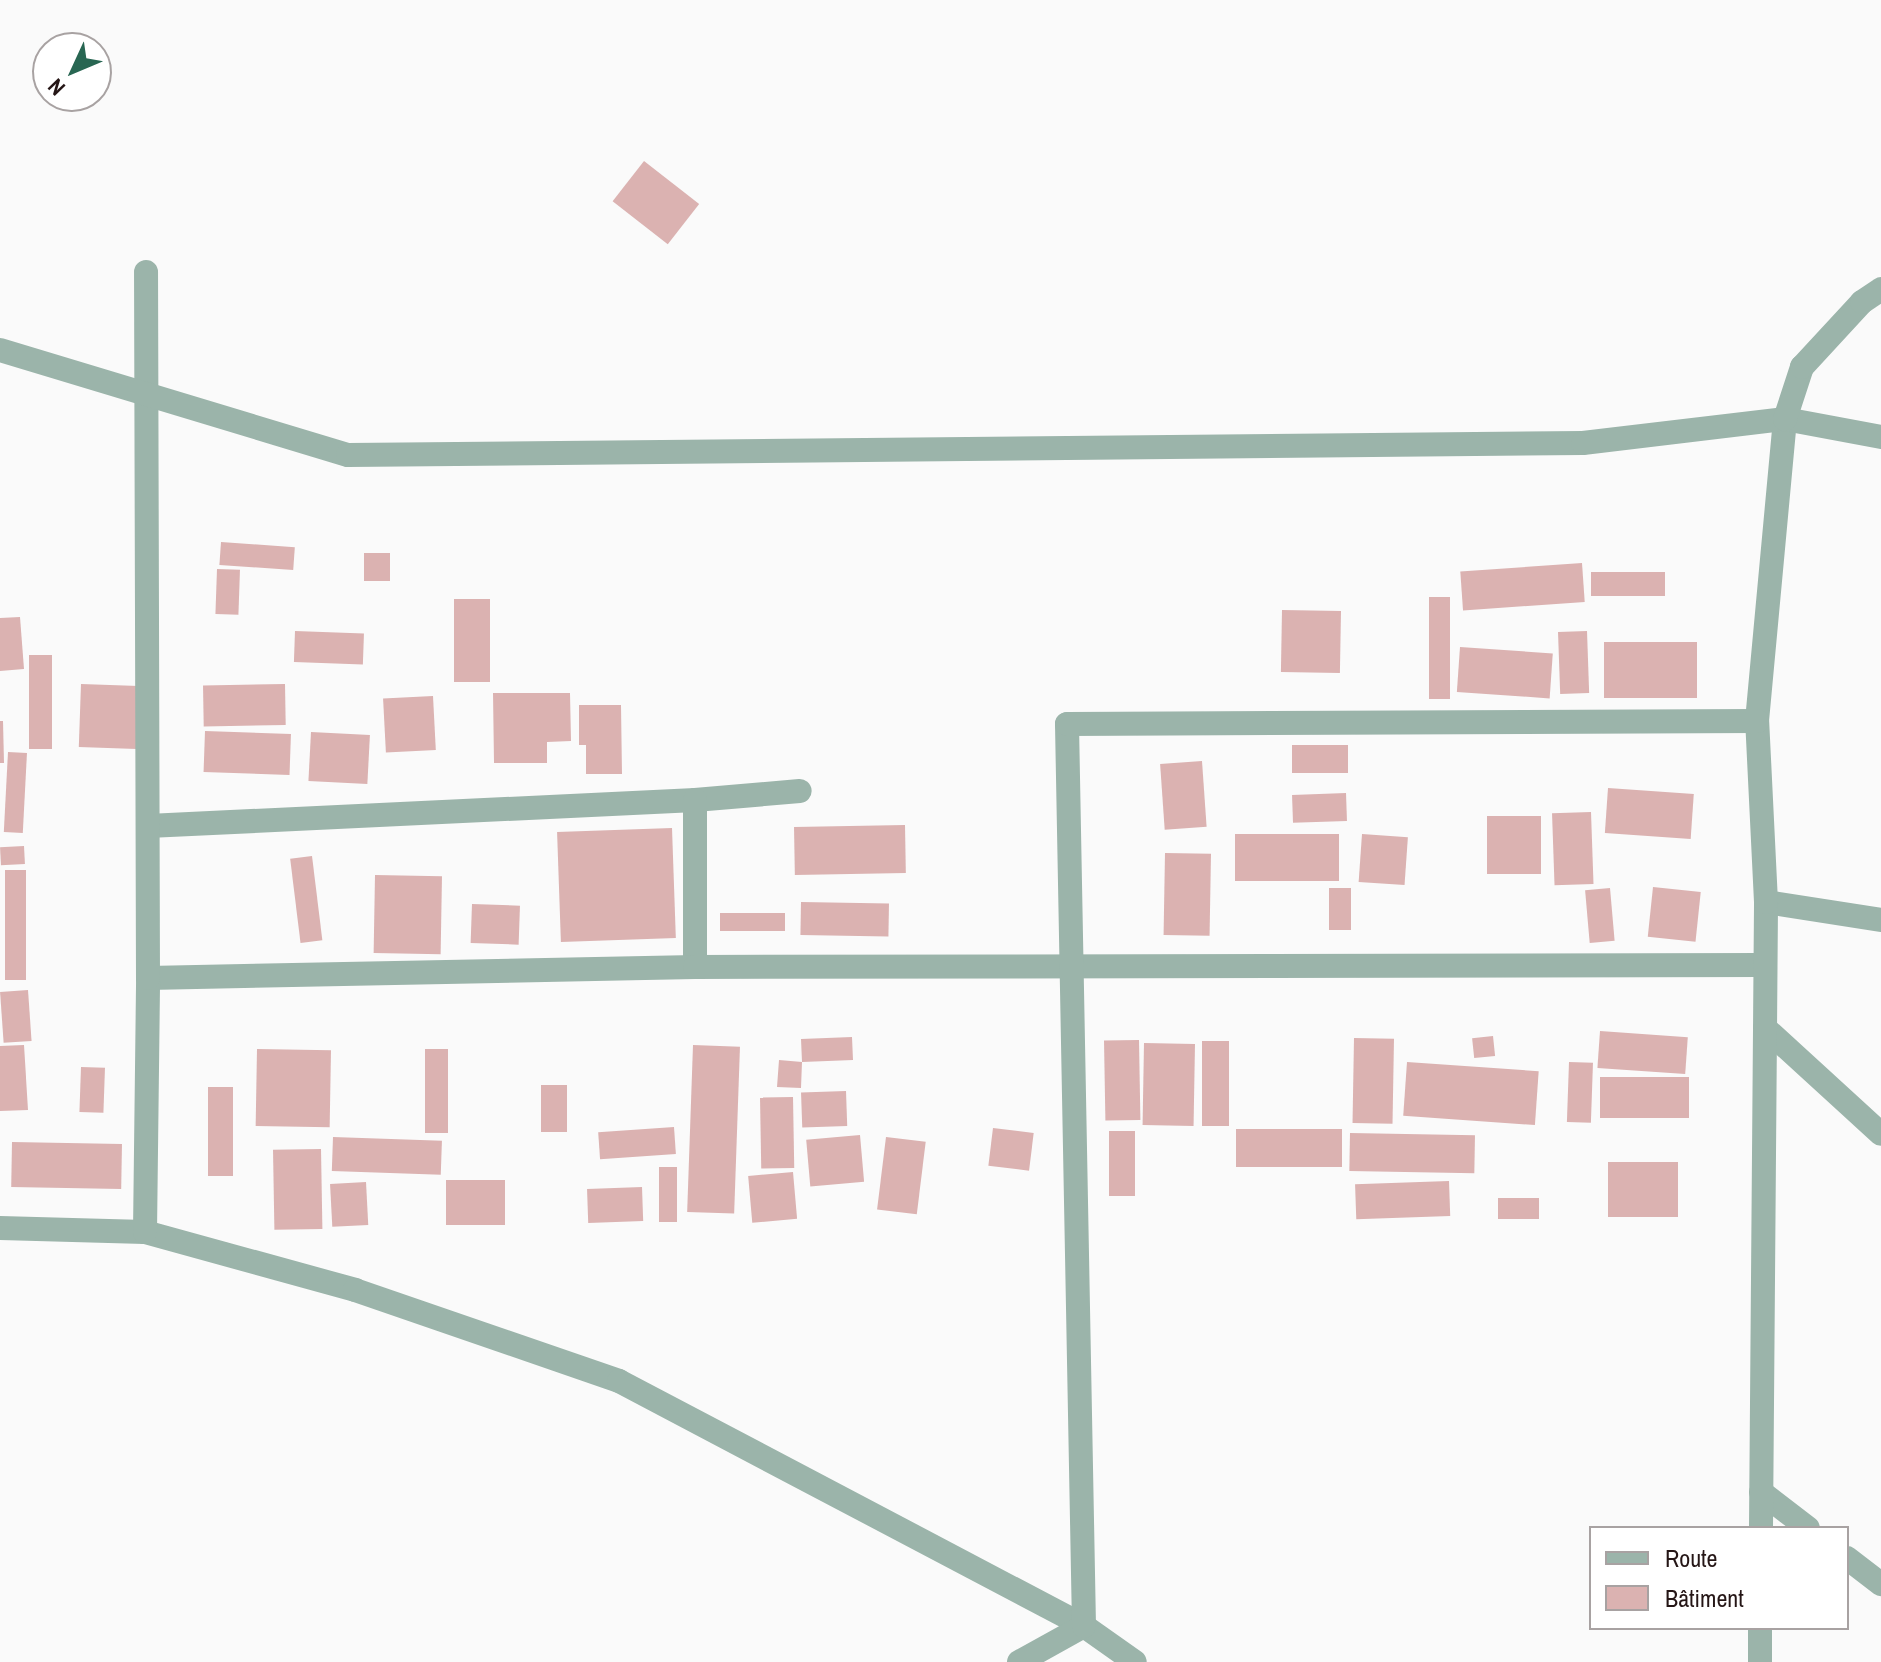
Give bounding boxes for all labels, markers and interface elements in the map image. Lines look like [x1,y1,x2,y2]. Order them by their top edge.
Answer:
north arrow [32,32,112,112]
text: N [41,72,71,102]
legend [1589,1526,1849,1630]
text: Route [1665,1542,1718,1574]
text: Bâtiment [1665,1582,1744,1614]

